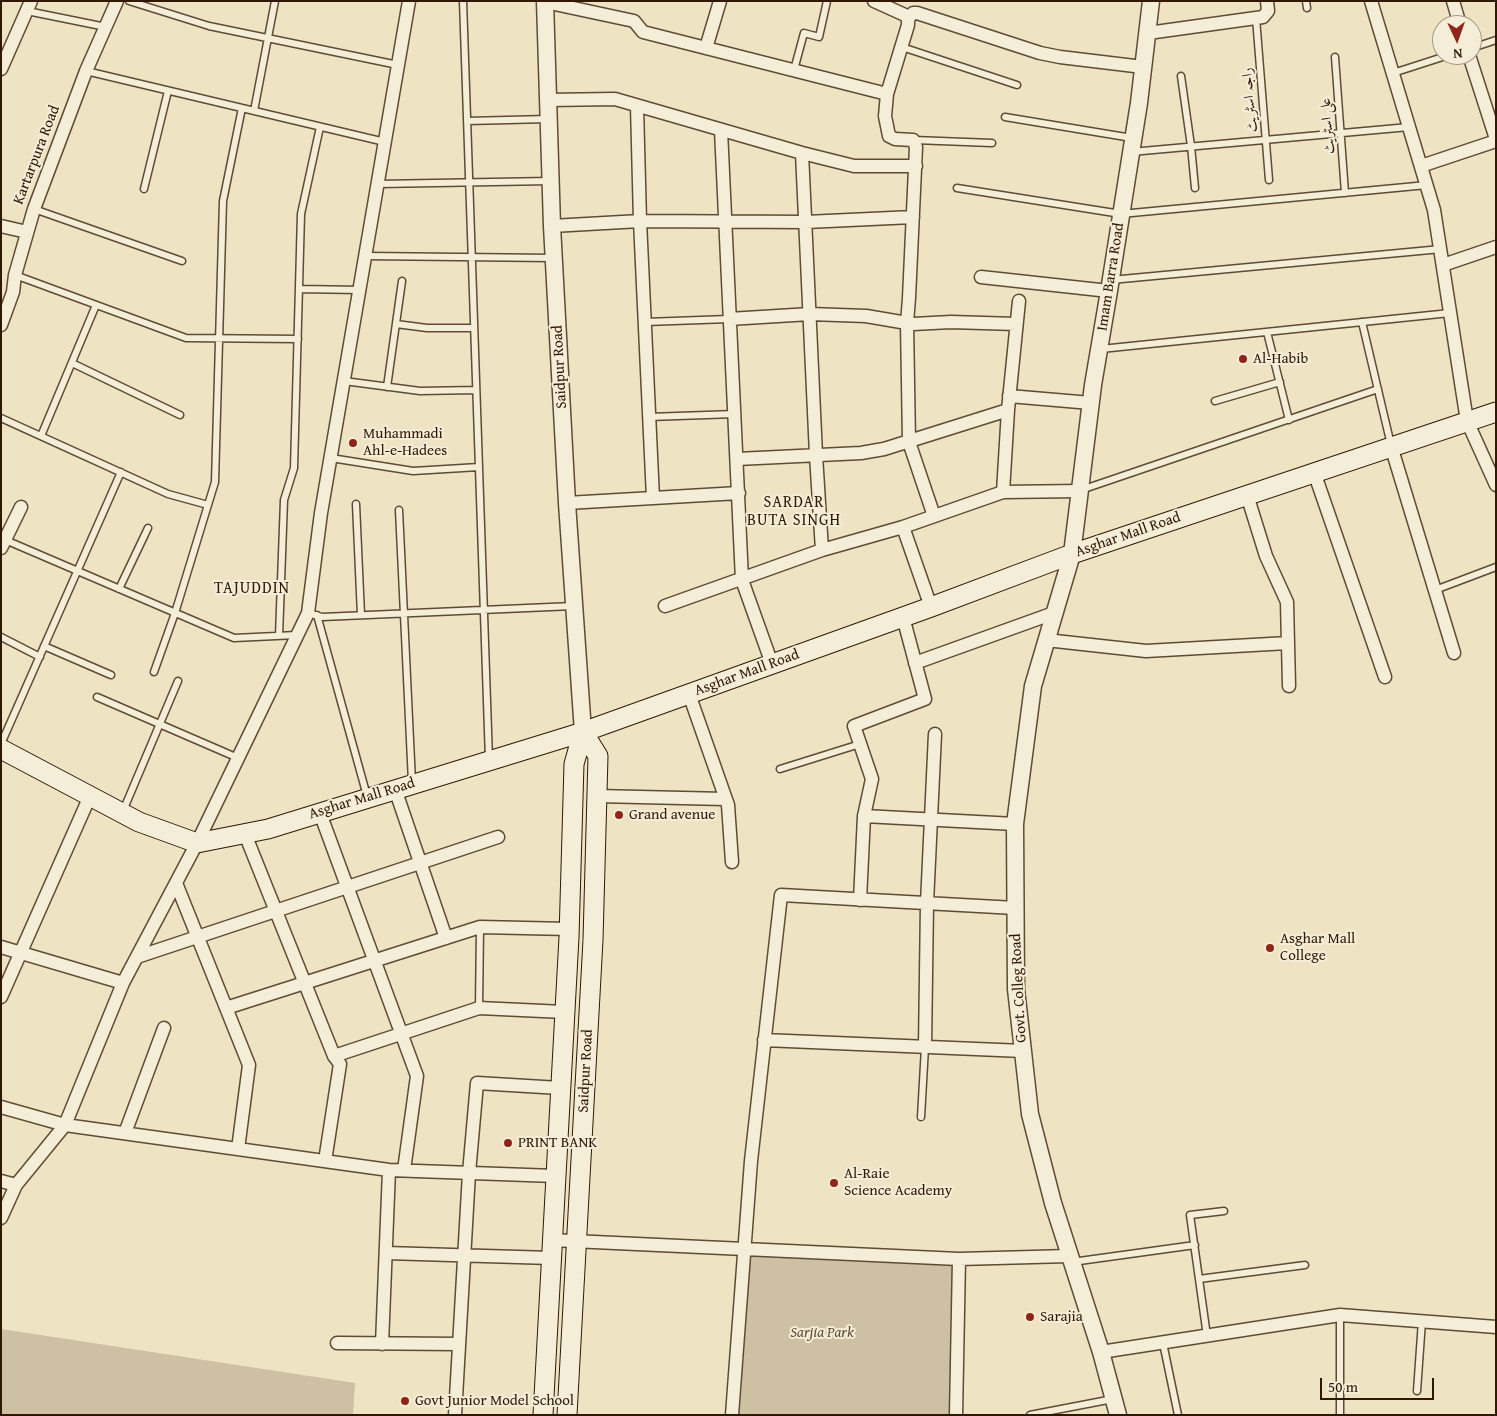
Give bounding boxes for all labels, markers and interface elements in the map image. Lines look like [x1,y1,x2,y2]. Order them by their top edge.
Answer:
north arrow [1432,15,1482,65]
text: N [1453,44,1463,64]
street label: راجہ اسٹریٹ [1238,67,1262,133]
street label: علی اسٹریٹ [1317,97,1339,155]
street label: Kartarpura Road [10,103,64,207]
street label: Imam Barra Road [1094,222,1128,332]
street label: Saidpur Road [549,325,571,409]
place label: Al-Habib [1253,350,1308,368]
marker: Al-Habib [1237,353,1249,365]
place label: Muhammadi Ahl-e-Hadees [363,425,447,460]
marker: Muhammadi Ahl-e-Hadees [347,437,359,449]
district label: SARDAR BUTA SINGH [746,493,842,531]
street label: Asghar Mall Road [1073,509,1183,561]
district label: TAJUDDIN [213,579,291,599]
street label: Asghar Mall Road [692,646,802,700]
street label: Asghar Mall Road [307,774,417,824]
place label: Grand avenue [629,806,715,824]
marker: Grand avenue [613,809,625,821]
place label: Asghar Mall College [1280,930,1355,965]
street label: Govt. Colleg Road [1007,933,1031,1043]
marker: Asghar Mall College [1264,942,1276,954]
street label: Saidpur Road [575,1029,597,1113]
place label: PRINT BANK [518,1134,597,1152]
marker: PRINT BANK [502,1137,514,1149]
place label: Al-Raie Science Academy [844,1165,952,1200]
marker: Al-Raie Science Academy [828,1177,840,1189]
place label: Sarajia [1040,1308,1083,1326]
marker: Sarajia [1024,1311,1036,1323]
park label: Sarjia Park [790,1324,854,1342]
scale bar [1322,1368,1436,1400]
text: 50 m [1328,1376,1358,1397]
place label: Govt Junior Model School [415,1392,574,1410]
marker: Govt Junior Model School [399,1395,411,1407]

